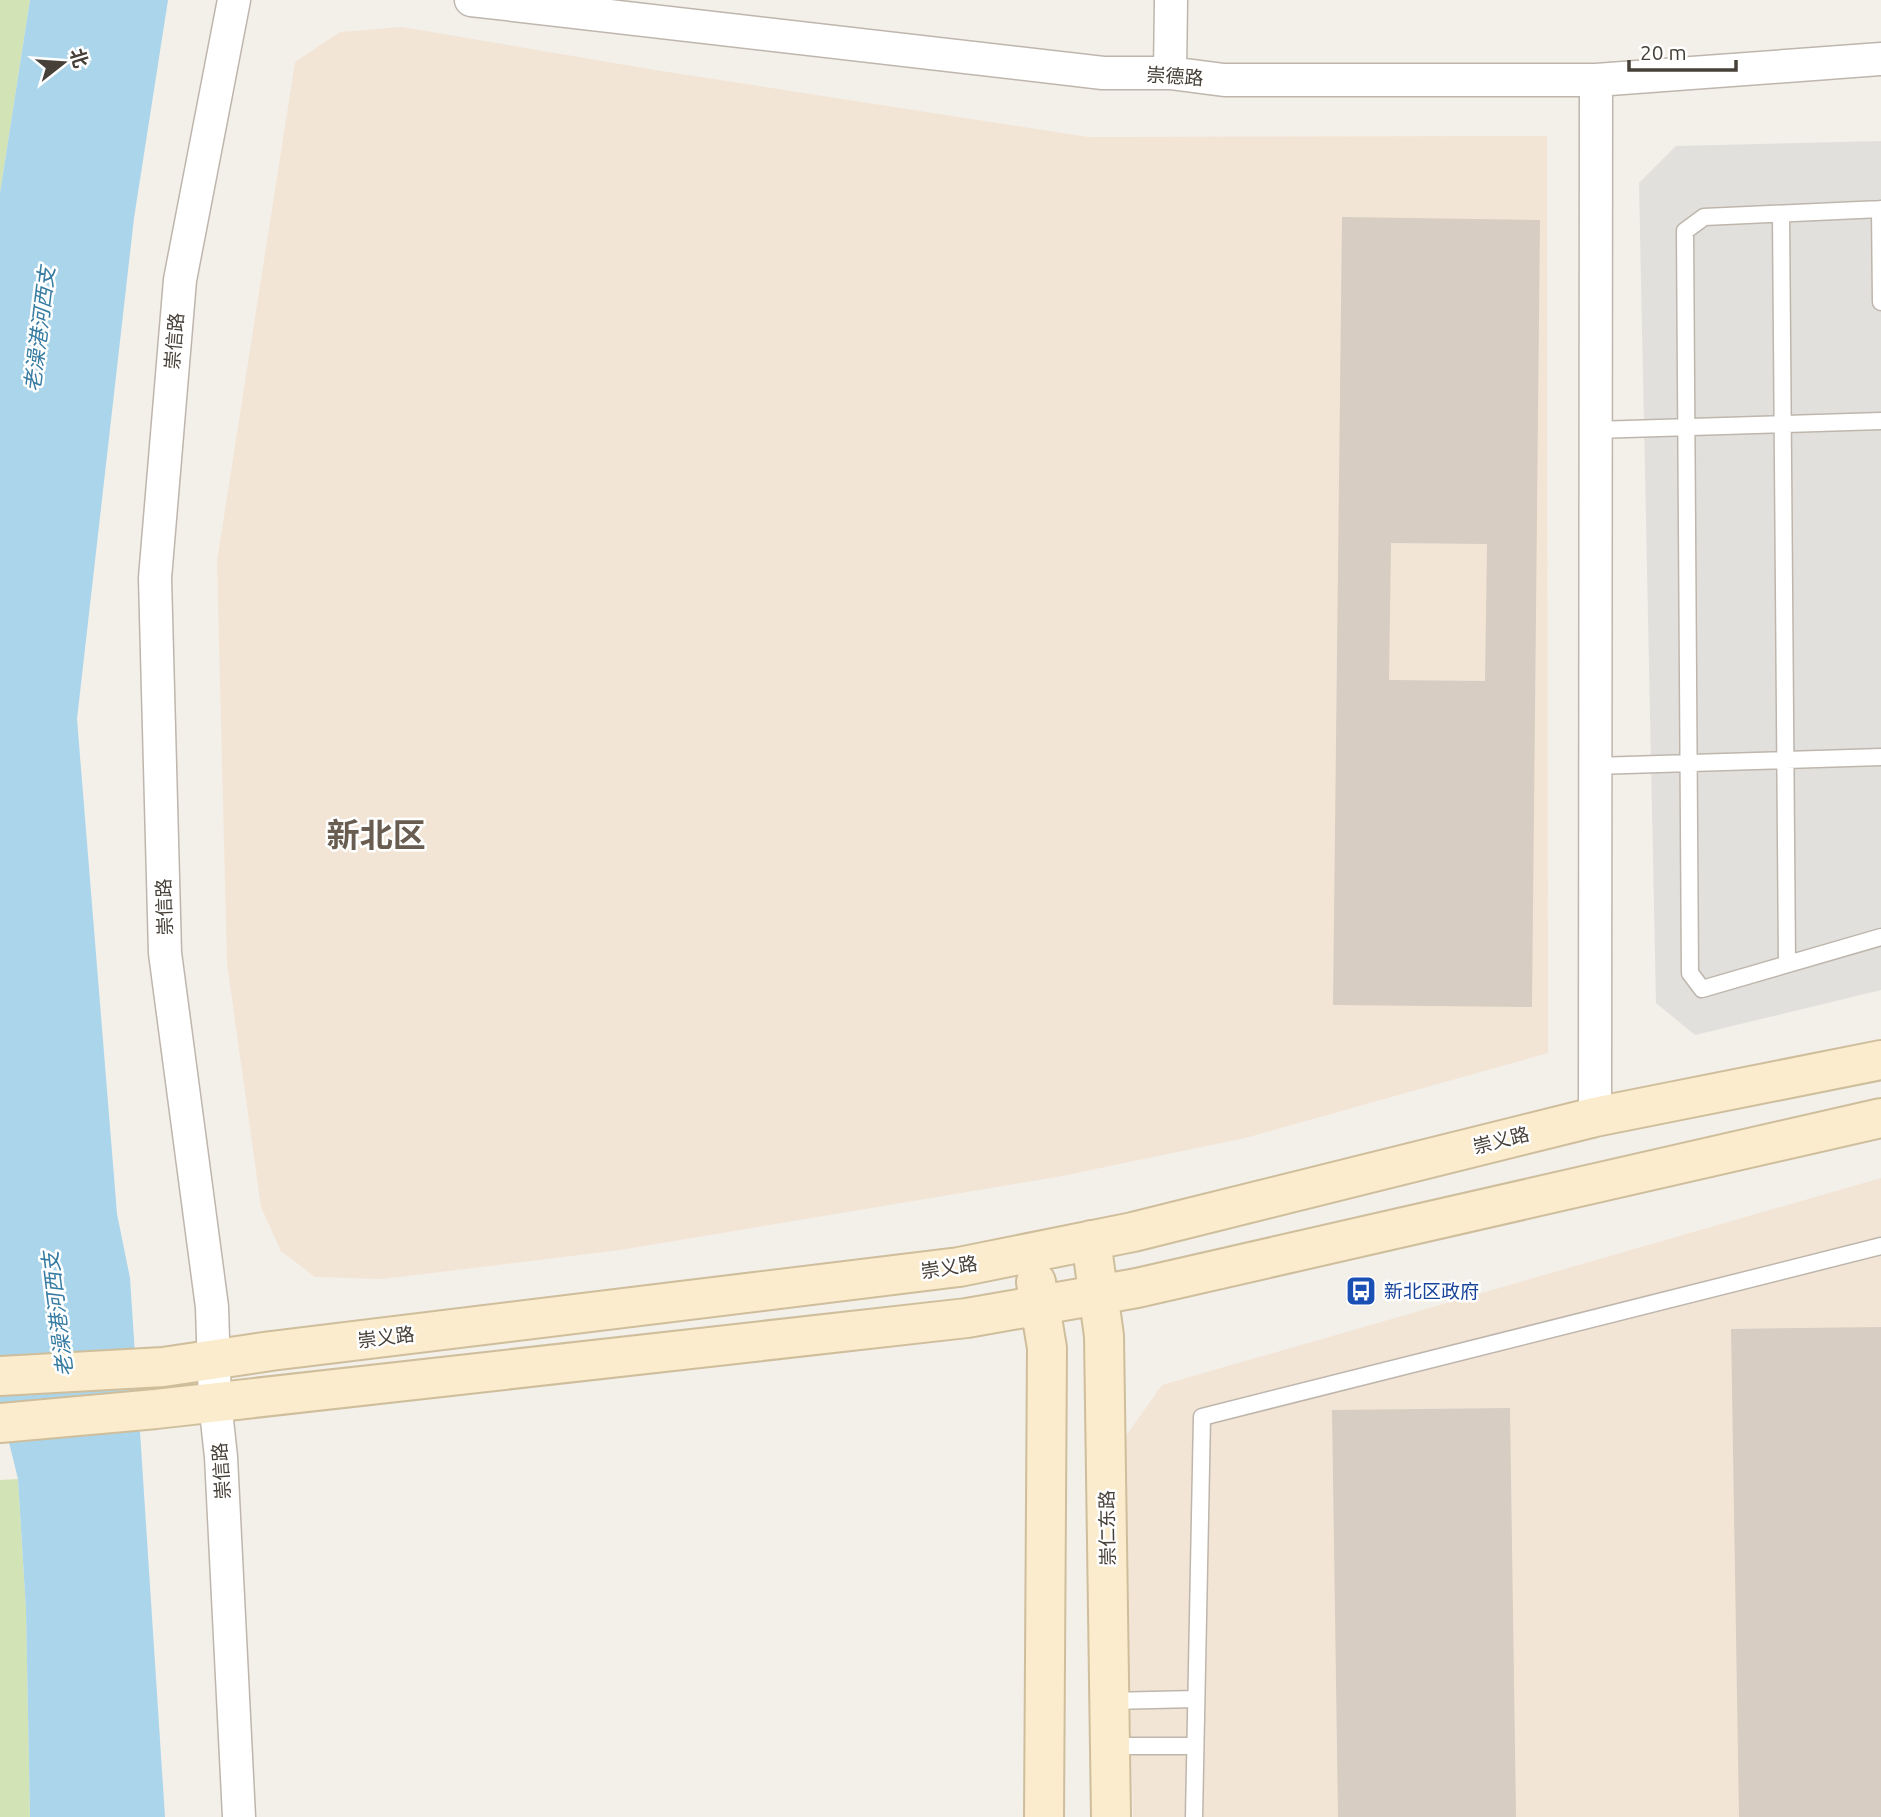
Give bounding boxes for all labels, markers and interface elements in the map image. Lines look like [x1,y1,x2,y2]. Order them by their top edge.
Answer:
north arrow [28,28,98,98]
scale bar [1629,28,1736,72]
text: 20 m [1640,40,1687,64]
text: 北 [66,46,93,70]
street label: 崇德路 [1146,63,1204,89]
water label: 老澡港河西支 [19,263,59,393]
street label: 崇信路 [161,312,187,370]
district label: 新北区 [327,816,426,853]
street label: 崇信路 [152,878,176,936]
street label: 崇义路 [1471,1122,1531,1158]
water label: 老澡港河西支 [37,1248,77,1378]
street label: 崇义路 [919,1252,979,1282]
bus stop icon: 新北区政府 [1344,1274,1378,1308]
place label: 新北区政府 [1384,1280,1479,1302]
street label: 崇义路 [356,1323,416,1351]
street label: 崇信路 [208,1442,234,1500]
street label: 崇仁东路 [1095,1490,1119,1566]

